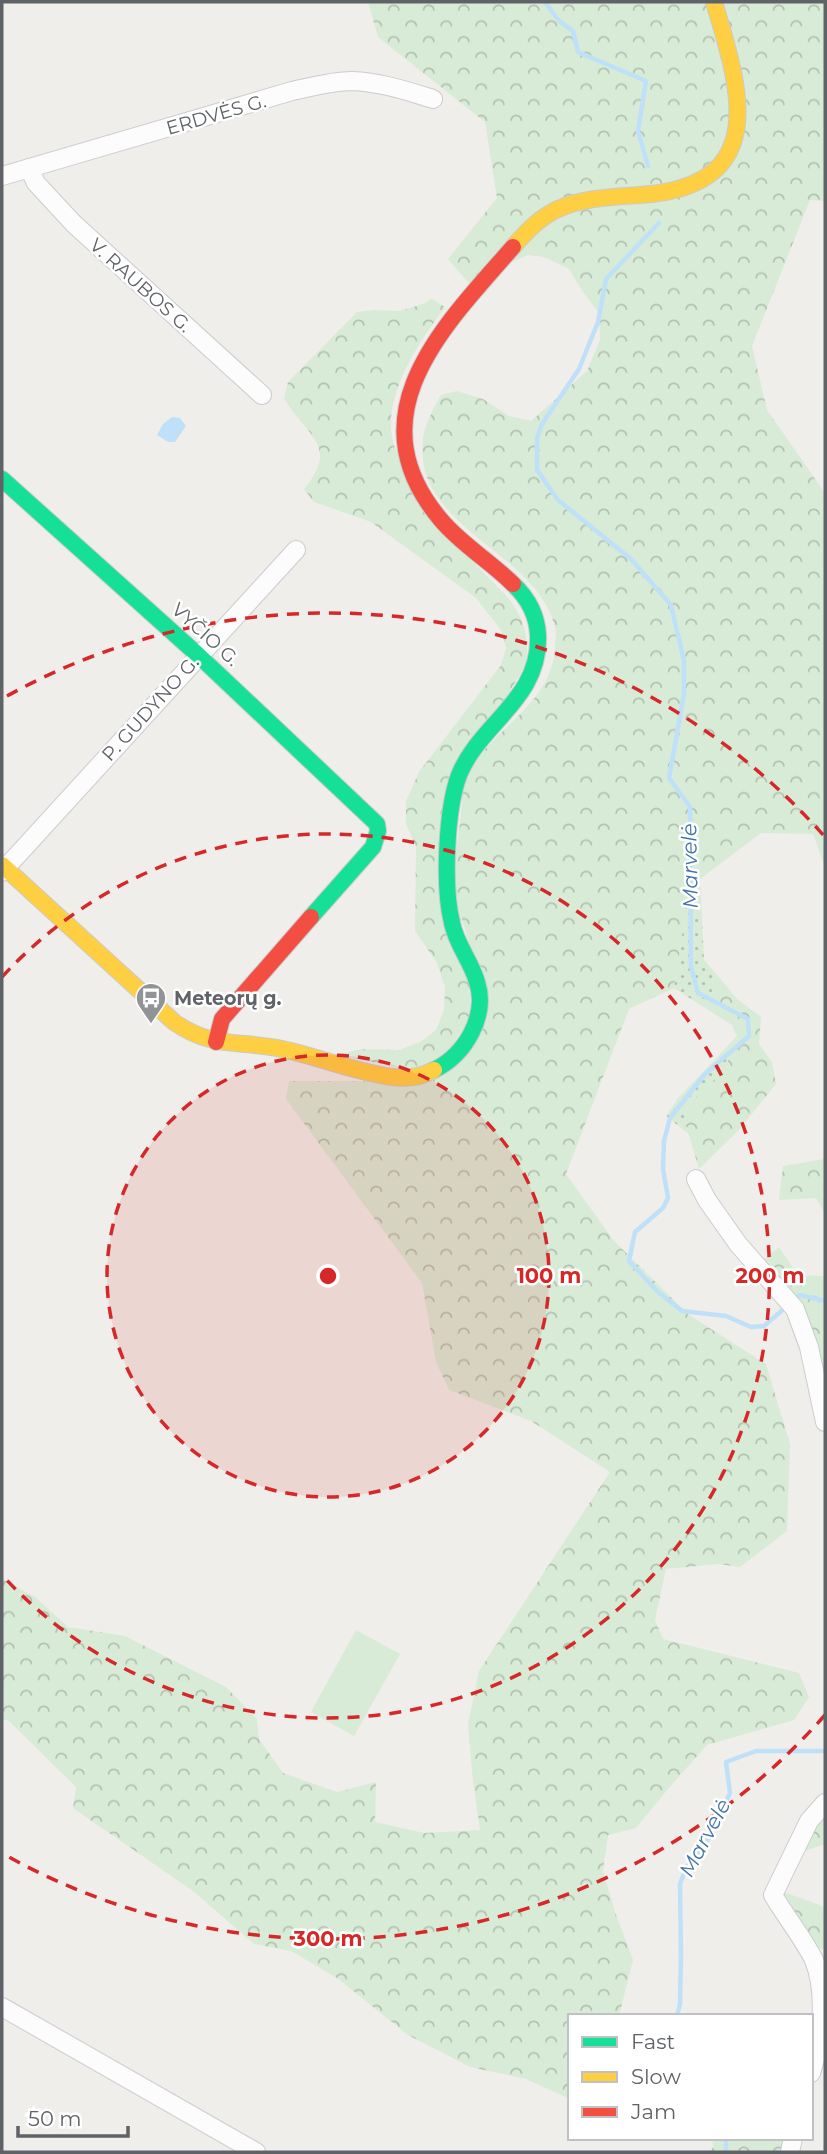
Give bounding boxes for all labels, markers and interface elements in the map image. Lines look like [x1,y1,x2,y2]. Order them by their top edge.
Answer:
street label: ERDVĖS G. [163,89,269,140]
street label: V. RAUBOS G. [85,233,196,337]
street label: VYČIO G. [167,598,244,671]
street label: P. GUDYNO G. [97,651,204,766]
water label: Marvelė [676,823,703,909]
bus stop icon: Meteorų g. [134,981,168,1025]
place label: Meteorų g. [174,987,281,1010]
text: 100 m [517,1263,581,1288]
text: 200 m [736,1263,804,1288]
centre of rings [316,1264,340,1288]
water label: Marvelė [674,1794,736,1881]
text: 300 m [293,1926,362,1951]
legend [568,2014,813,2140]
text: Fast [631,2029,675,2054]
text: Slow [631,2064,681,2089]
scale bar [18,2094,128,2138]
text: Jam [630,2099,676,2124]
text: 50 m [28,2106,82,2131]

